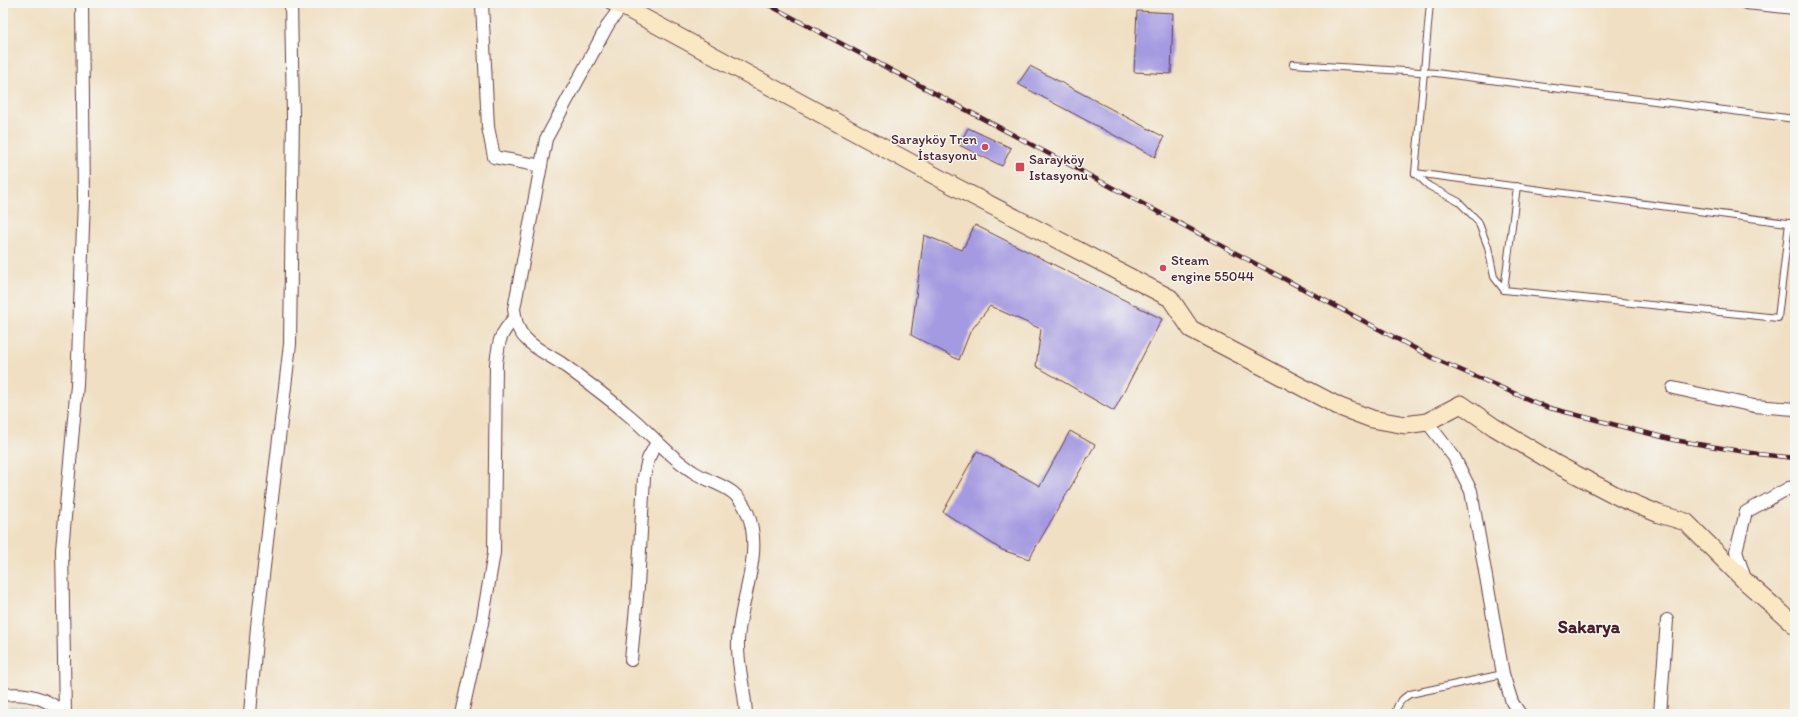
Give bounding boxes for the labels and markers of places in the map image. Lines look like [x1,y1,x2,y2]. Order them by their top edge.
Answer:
place label: Sarayköy Tren İstasyonu [891,131,977,164]
marker: Sarayköy Tren İstasyonu [980,142,990,152]
place label: Sarayköy Istasyonu [1029,151,1088,184]
marker: Sarayköy Istasyonu [1014,161,1026,173]
place label: Steam engine 55044 [1171,252,1255,285]
marker: Steam engine 55044 [1158,263,1168,273]

